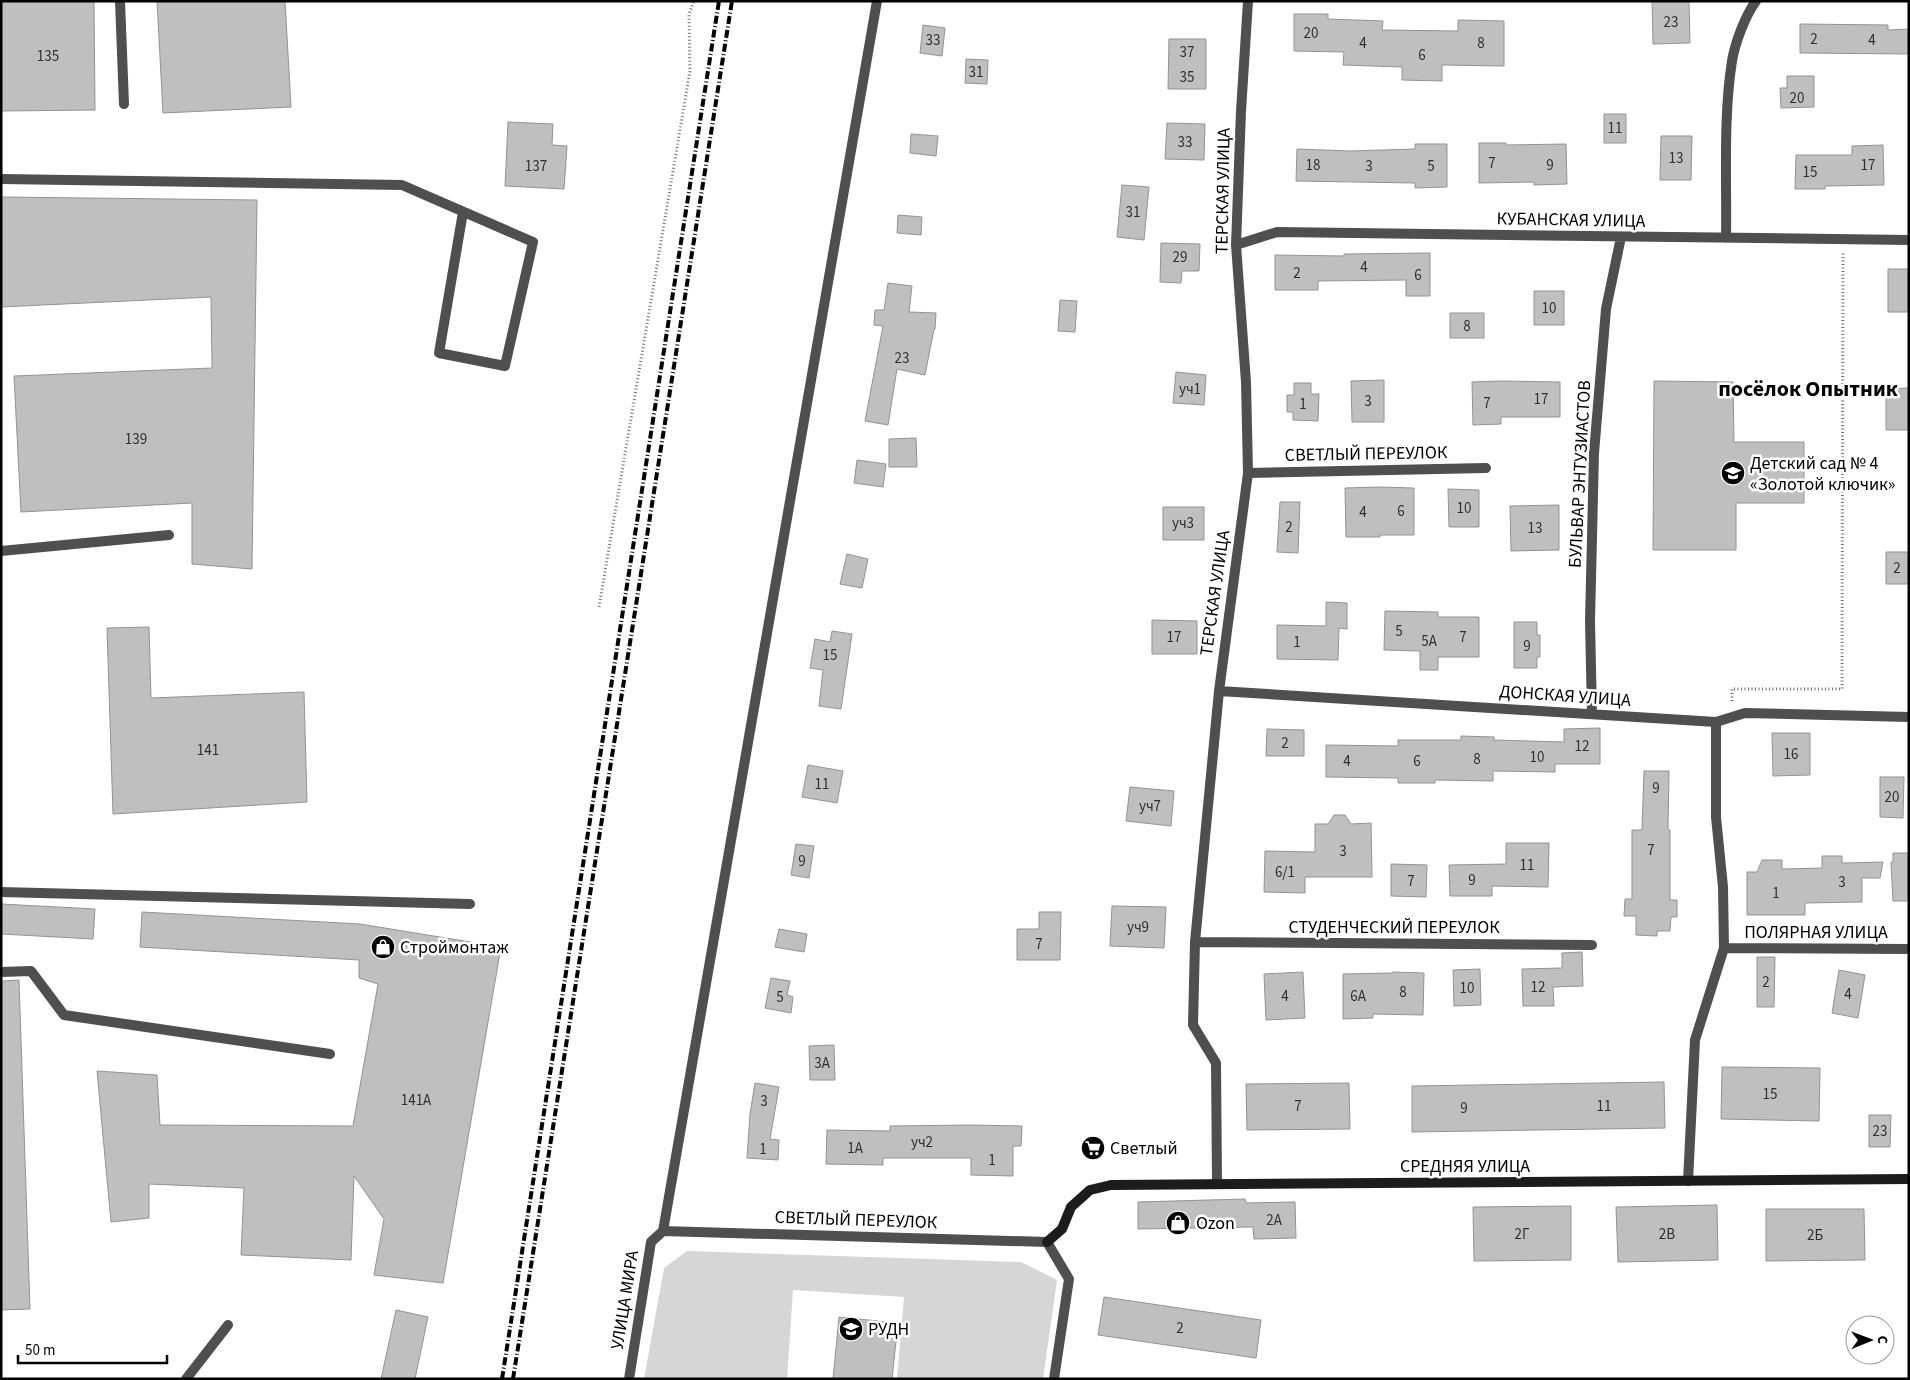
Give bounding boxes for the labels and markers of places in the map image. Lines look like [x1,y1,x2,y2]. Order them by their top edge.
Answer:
place label: Детский сад № 4 «Золотой ключик» [1750,451,1895,497]
school or university icon: Детский сад № 4 «Золотой ключик» [1720,460,1746,486]
shop icon: Строймонтаж [370,934,396,960]
place label: Строймонтаж [400,935,509,960]
supermarket icon: Светлый [1080,1135,1106,1161]
place label: Светлый [1110,1136,1178,1161]
shop icon: Ozon [1165,1210,1191,1236]
place label: Ozon [1196,1211,1235,1236]
school or university icon: РУДН [838,1316,864,1342]
place label: РУДН [868,1317,909,1342]

